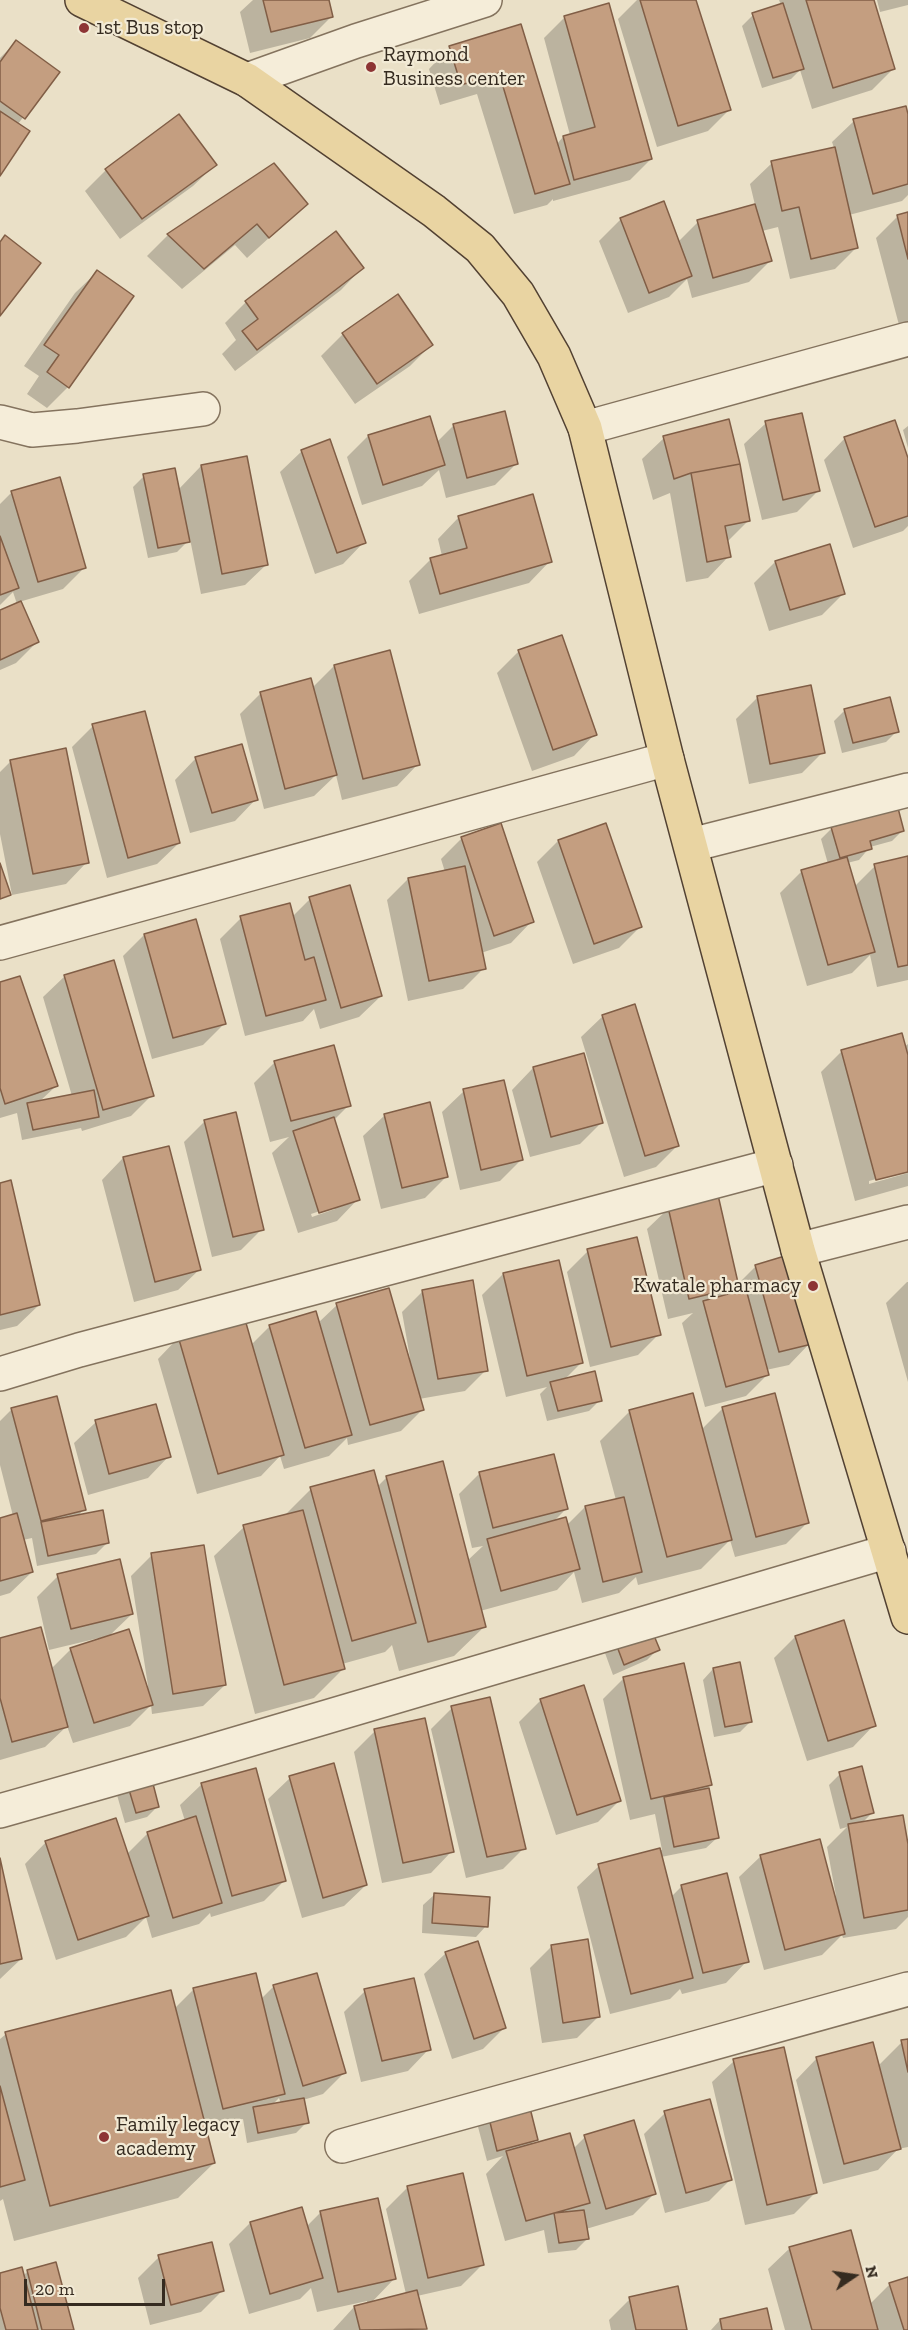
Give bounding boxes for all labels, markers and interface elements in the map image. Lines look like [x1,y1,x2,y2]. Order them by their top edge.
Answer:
place label: 1st Bus stop [96,15,204,41]
marker: 1st Bus stop [77,21,91,35]
place label: Raymond Business center [383,42,526,92]
marker: Raymond Business center [364,60,378,74]
place label: Kwatale pharmacy [633,1273,801,1299]
marker: Kwatale pharmacy [806,1279,820,1293]
place label: Family legacy academy [116,2112,240,2162]
marker: Family legacy academy [97,2130,111,2144]
north arrow [824,2246,884,2306]
text: N [861,2264,883,2280]
scale bar [27,2267,168,2305]
text: 20 m [35,2278,74,2300]

